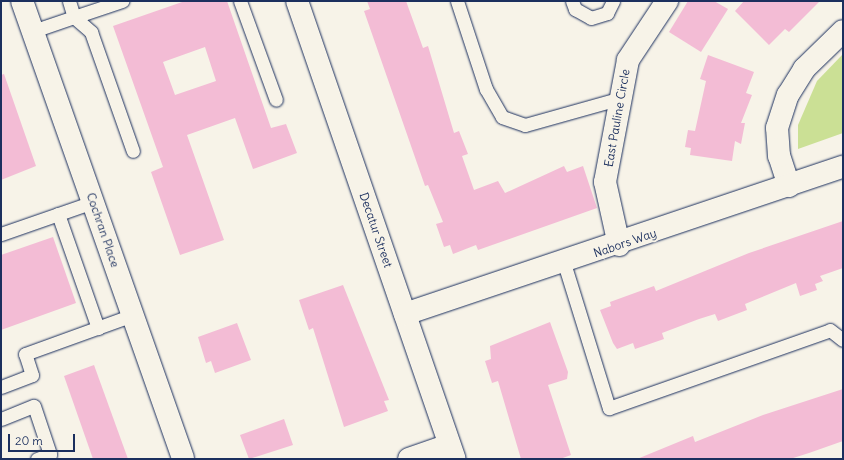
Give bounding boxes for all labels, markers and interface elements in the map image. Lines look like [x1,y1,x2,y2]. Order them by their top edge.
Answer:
street label: East Pauline Circle [601,68,633,168]
street label: Decatur Street [356,190,396,270]
street label: Cochran Place [83,191,123,269]
street label: Nabors Way [592,225,658,261]
scale bar [10,426,77,452]
text: 20 m [15,433,43,448]

